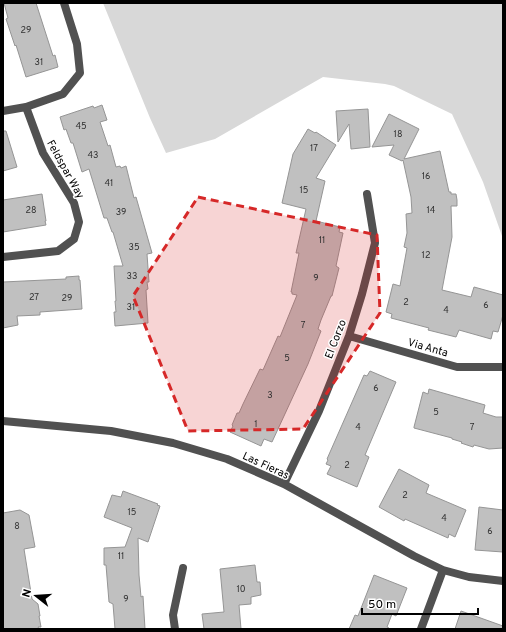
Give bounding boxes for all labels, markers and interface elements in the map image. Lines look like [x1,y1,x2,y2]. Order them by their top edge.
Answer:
house number: 29 [21,25,31,36]
house number: 31 [35,57,43,68]
house number: 45 [75,121,87,132]
house number: 18 [394,129,402,140]
street label: Feldspar Way [43,138,87,201]
house number: 17 [310,143,318,154]
house number: 43 [87,150,99,161]
house number: 16 [422,171,430,182]
house number: 41 [105,178,113,189]
house number: 15 [300,185,308,196]
house number: 28 [25,205,37,216]
house number: 14 [427,205,436,216]
house number: 39 [116,207,126,218]
house number: 11 [319,235,325,246]
house number: 35 [128,242,140,253]
house number: 12 [422,250,430,261]
house number: 33 [127,271,137,282]
house number: 9 [313,273,319,284]
house number: 27 [29,292,39,303]
house number: 29 [62,293,72,304]
house number: 2 [403,297,409,308]
house number: 6 [483,300,489,311]
house number: 31 [127,302,135,313]
house number: 4 [443,305,449,316]
street label: El Corzo [322,318,350,361]
house number: 7 [301,320,306,331]
street label: Via Anta [406,336,450,360]
house number: 5 [284,353,290,364]
house number: 6 [373,383,379,394]
house number: 3 [267,390,273,401]
house number: 5 [433,407,439,418]
house number: 1 [254,419,258,430]
house number: 4 [355,422,361,433]
house number: 7 [470,422,475,433]
street label: Las Fieras [240,449,291,483]
house number: 2 [344,460,350,471]
house number: 2 [402,490,408,501]
house number: 15 [128,507,136,518]
house number: 4 [441,513,447,524]
house number: 8 [14,521,20,532]
house number: 6 [487,526,493,537]
house number: 11 [118,551,124,562]
north arrow [16,576,56,616]
house number: 10 [236,584,246,595]
text: N [20,588,35,599]
scale bar [362,590,478,616]
house number: 9 [123,594,129,605]
text: 50 m [368,597,396,613]

